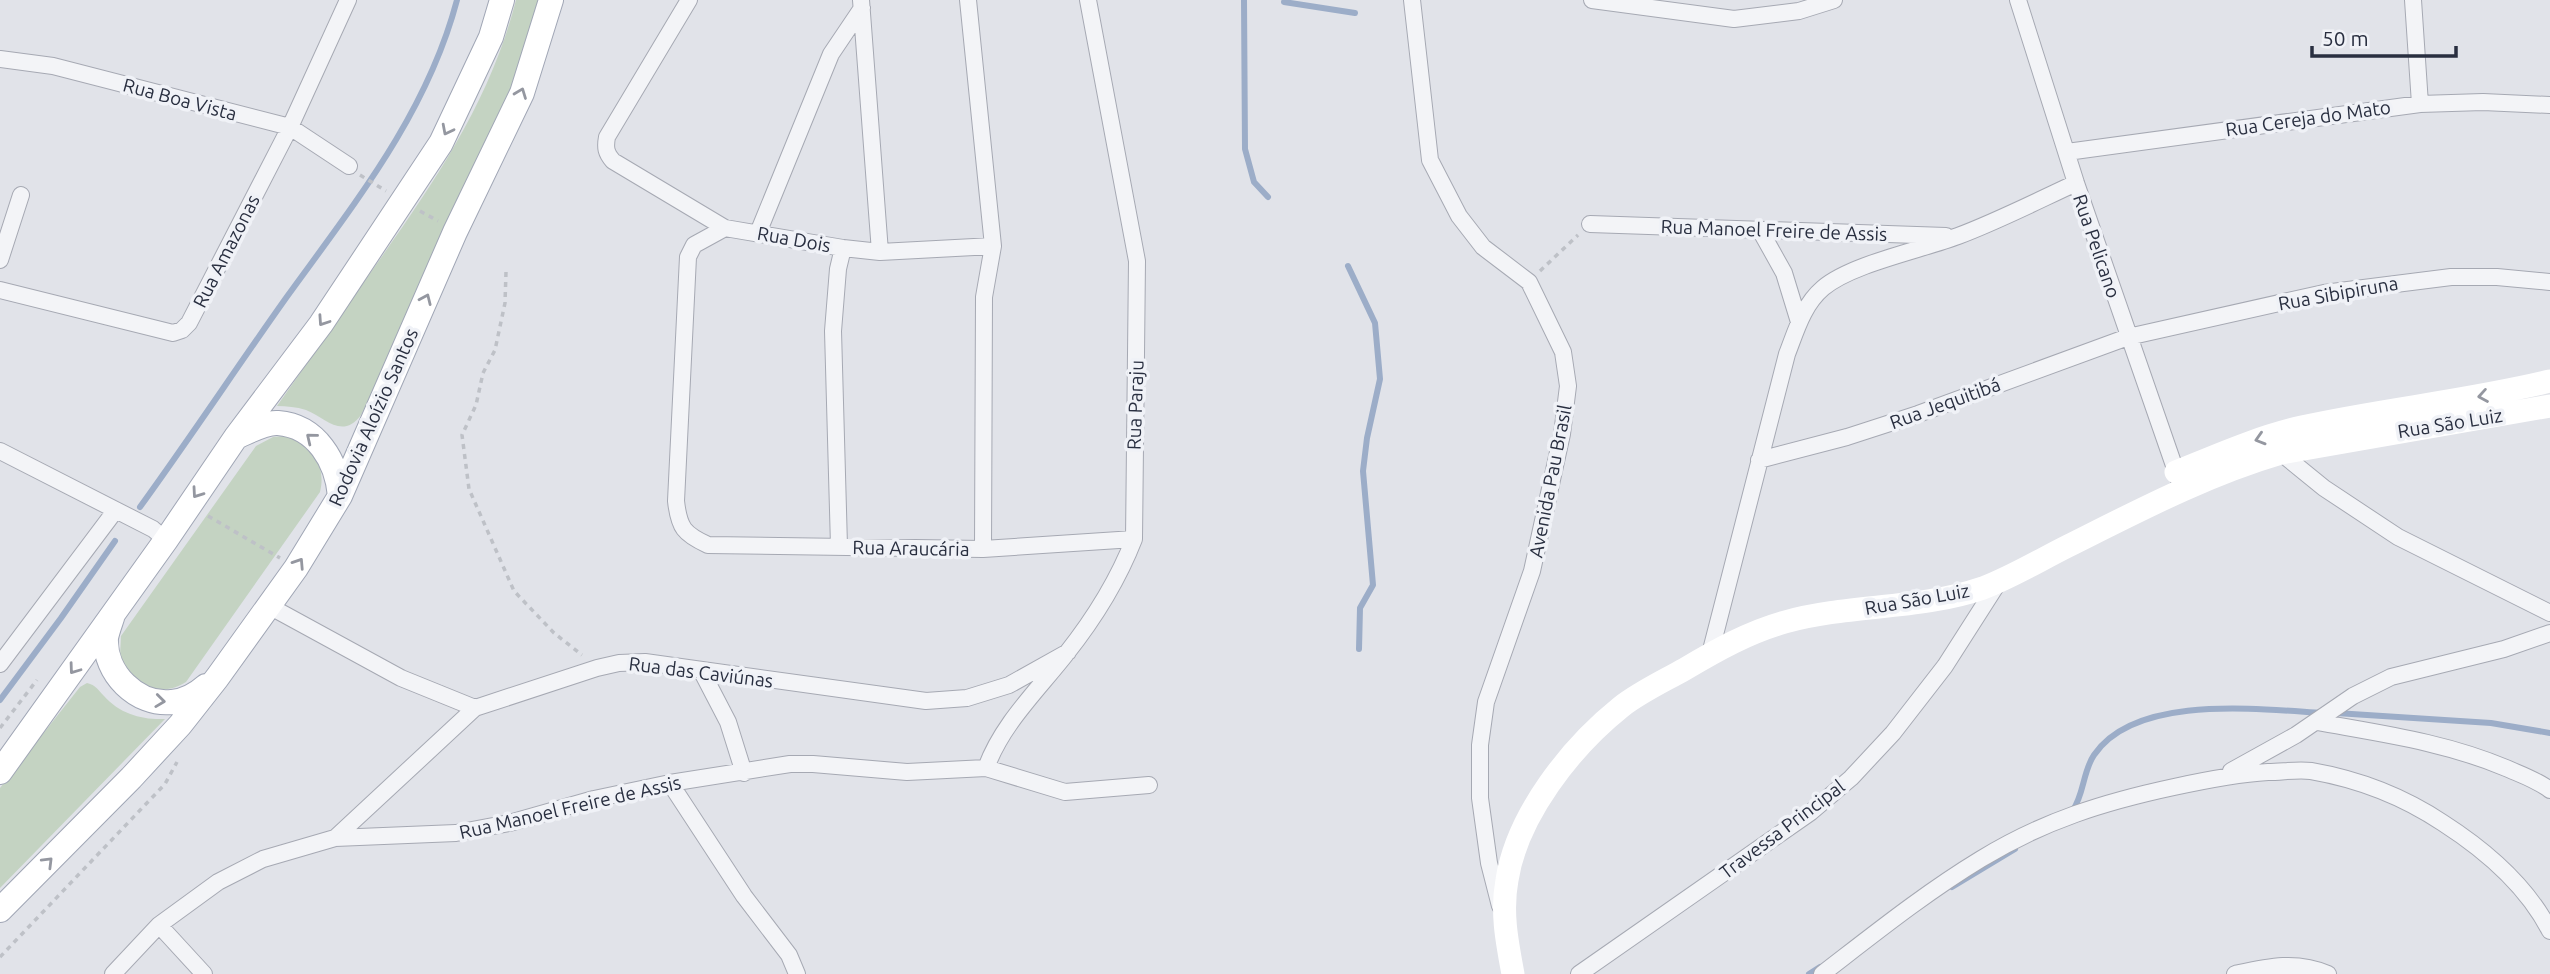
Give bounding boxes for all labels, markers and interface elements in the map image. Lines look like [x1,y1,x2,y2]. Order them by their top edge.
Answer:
scale bar [2312,14,2456,58]
text: 50 m [2322,26,2369,50]
street label: Rua Boa Vista [121,73,239,125]
one-way arrow [513,87,527,99]
street label: Rua Cereja do Mato [2224,96,2392,140]
one-way arrow [441,123,455,135]
street label: Rua Amazonas [188,191,264,311]
street label: Rua Pelicano [2069,191,2125,301]
street label: Rua Manoel Freire de Assis [1660,215,1888,245]
street label: Rua Dois [756,222,832,256]
street label: Rua Sibipiruna [2276,272,2400,314]
one-way arrow [418,294,432,306]
one-way arrow [318,313,331,326]
street label: Rodovia Aloízio Santos [324,325,422,509]
street label: Rua Paraju [1122,360,1148,450]
street label: Rua Jequitibá [1887,373,2003,433]
one-way arrow [2477,388,2489,403]
street label: Avenida Pau Brasil [1524,403,1576,559]
street label: Rua São Luiz [2396,404,2504,442]
one-way arrow [2254,430,2266,445]
one-way arrow [306,433,319,446]
one-way arrow [193,485,205,498]
street label: Rua Araucária [852,536,970,560]
one-way arrow [290,558,303,571]
street label: Rua São Luiz [1863,579,1971,619]
street label: Rua das Caviúnas [628,652,774,692]
one-way arrow [70,661,82,674]
one-way arrow [154,693,166,708]
street label: Rua Manoel Freire de Assis [457,771,683,843]
street label: Travessa Principal [1715,775,1849,883]
one-way arrow [40,857,53,870]

